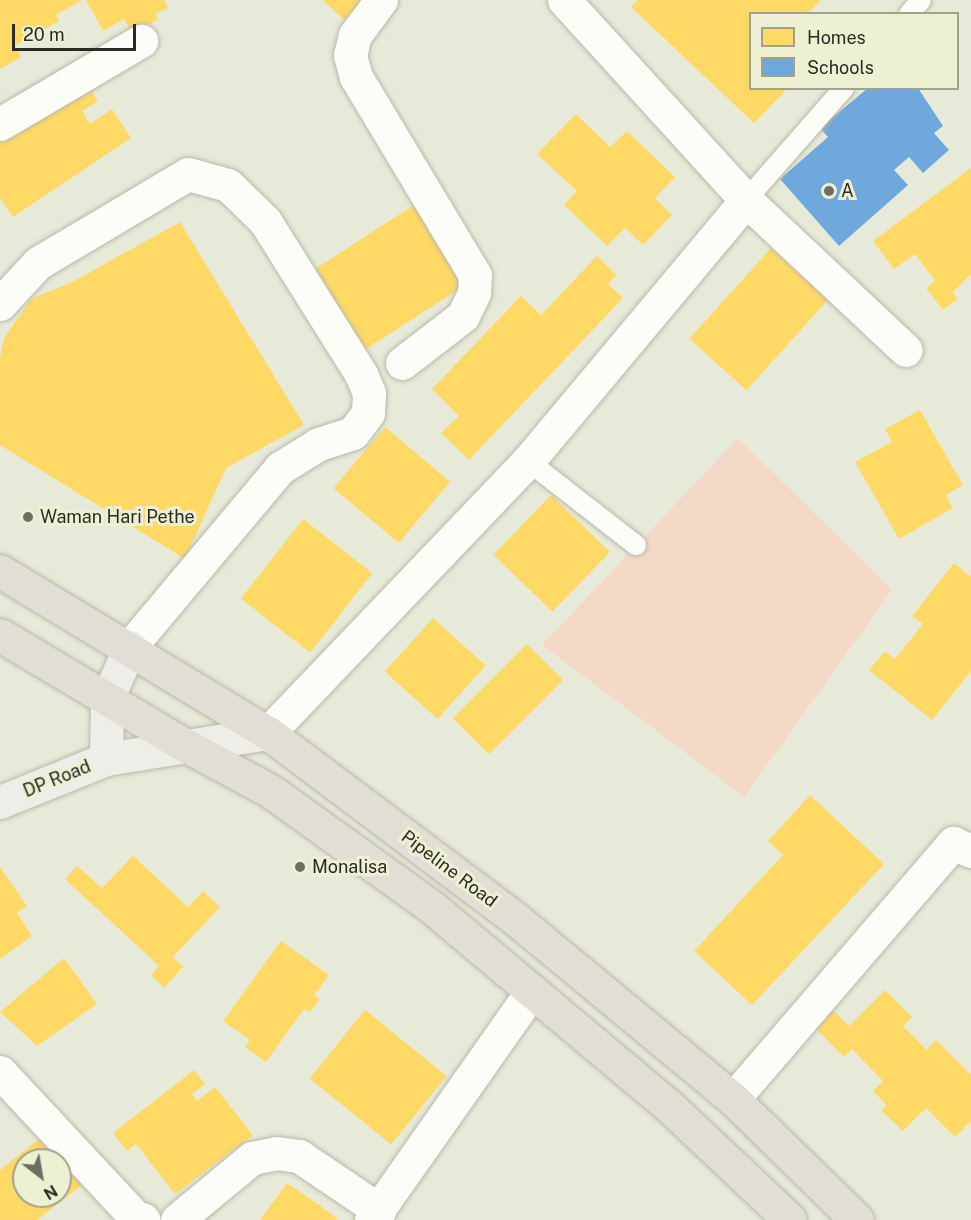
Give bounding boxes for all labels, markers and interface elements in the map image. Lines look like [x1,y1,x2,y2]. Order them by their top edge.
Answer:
scale bar [15,12,140,50]
legend [749,12,959,90]
text: 20 m [23,24,65,45]
text: Homes [807,27,866,48]
text: Schools [807,57,874,78]
place label: A [841,180,854,202]
marker: A [822,184,836,198]
place label: Waman Hari Pethe [40,506,195,528]
marker: Waman Hari Pethe [21,510,35,524]
street label: DP Road [20,756,94,802]
street label: Pipeline Road [397,826,501,912]
place label: Monalisa [312,856,387,878]
marker: Monalisa [293,860,307,874]
north arrow [12,1148,72,1208]
text: N [40,1181,61,1204]

